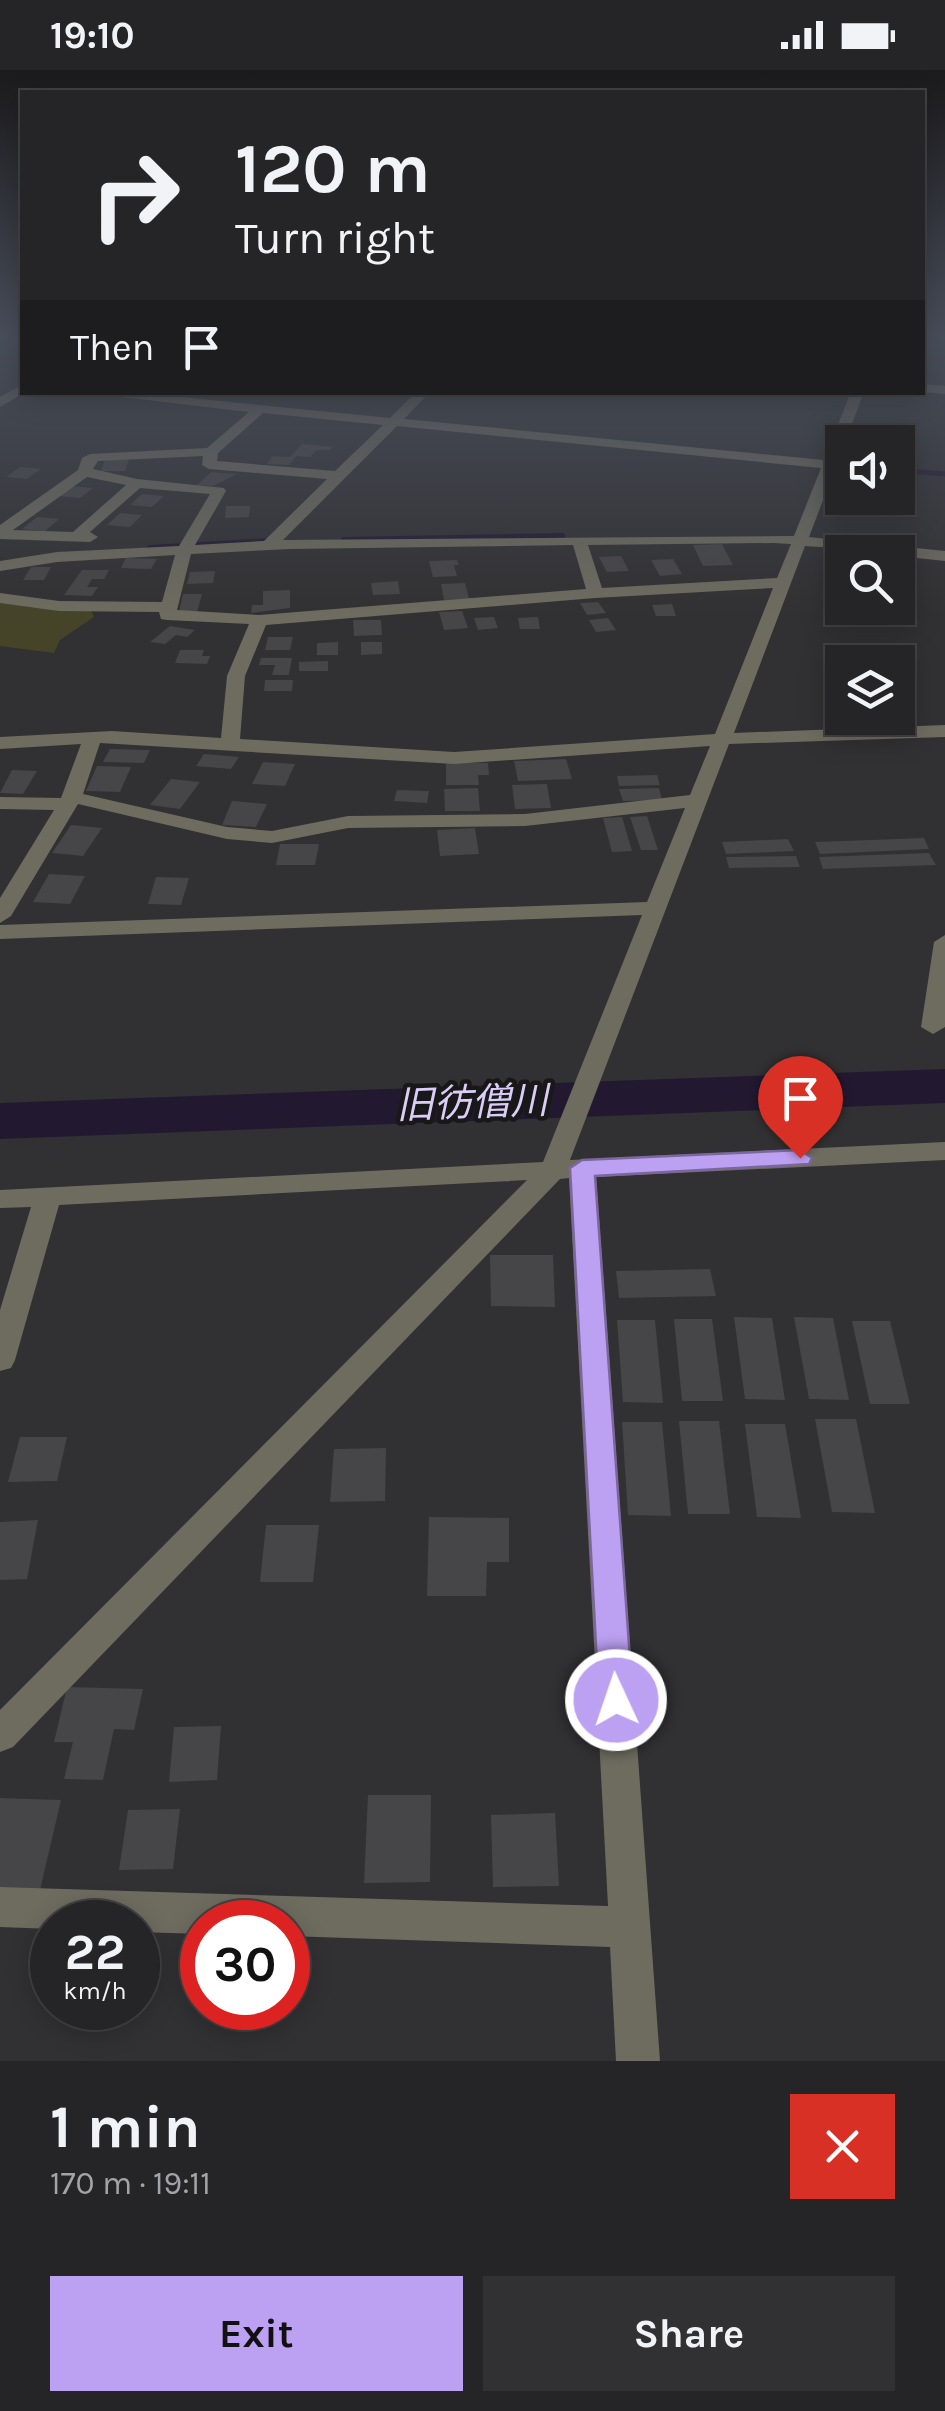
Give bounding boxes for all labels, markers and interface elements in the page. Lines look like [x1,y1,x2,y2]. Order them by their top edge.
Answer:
text: 19:10 [50,13,135,58]
text: 120 m [235,128,431,210]
icon: right [70,130,200,260]
text: Turn right [235,212,435,264]
icon: arrive [174,320,229,375]
text: Then [70,325,154,370]
map controls [825,425,915,735]
button: sound [825,425,915,515]
button: search [825,535,915,625]
button: layers [825,645,915,735]
pin [758,1056,843,1159]
icon: arrive [773,1071,828,1126]
water label: 旧彷僧川 [395,1078,553,1128]
position arrow [564,1648,668,1752]
speed limit sign: 30 [180,1900,310,2030]
text: 22 [65,1923,125,1982]
text: km/h [63,1976,127,2005]
text: 1 min [50,2092,201,2162]
button: close [790,2094,895,2199]
text: 170 m · 19:11 [50,2165,211,2202]
button: Exit [50,2276,463,2391]
button: Share [483,2276,895,2391]

